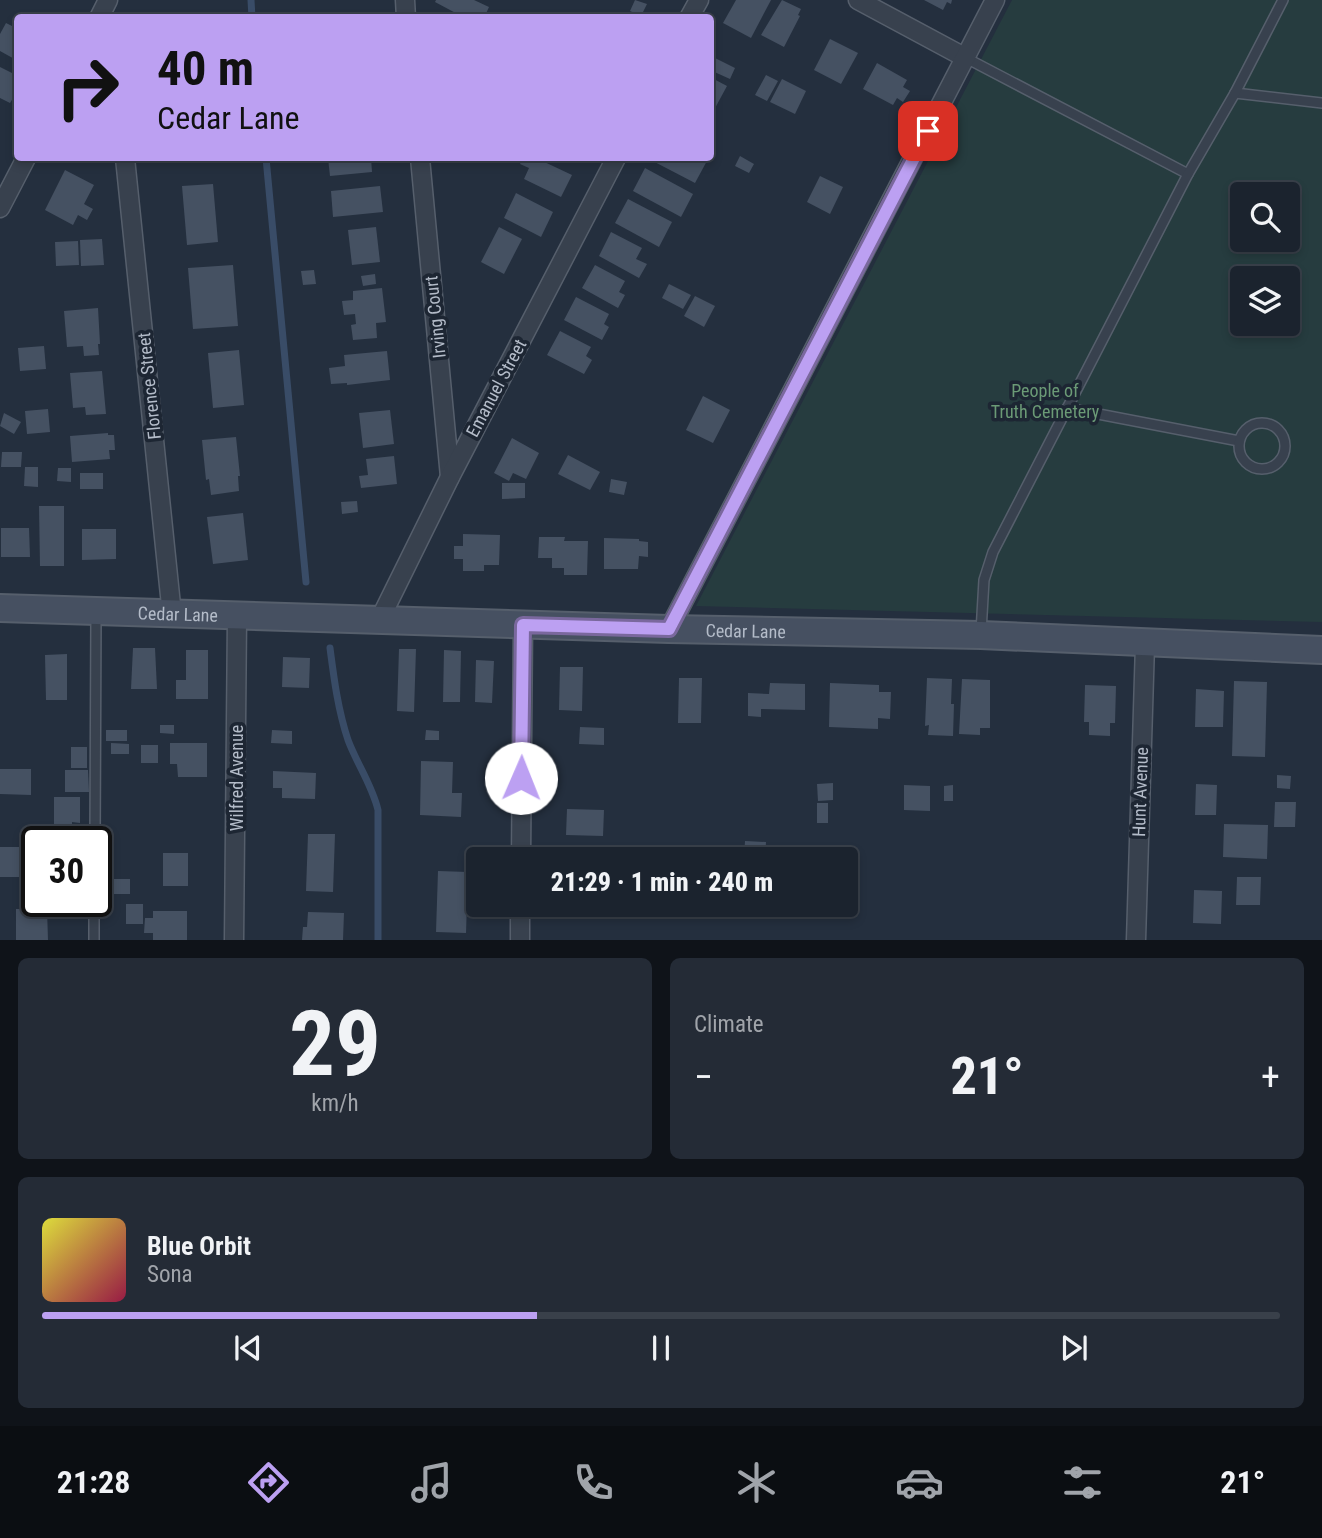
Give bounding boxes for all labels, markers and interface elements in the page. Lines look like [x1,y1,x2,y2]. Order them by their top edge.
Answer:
text: 40 m [157,40,254,97]
icon: right [42,42,133,133]
text: Cedar Lane [157,99,299,137]
pin [898,101,958,161]
icon: arrive [909,112,947,150]
map controls [1230,182,1300,336]
button: search [1230,182,1300,252]
button: layers [1230,266,1300,336]
street label: Irving Court [420,275,450,359]
street label: Florence Street [133,332,165,440]
street label: Emanuel Street [462,336,530,440]
park label: People of Truth Cemetery [991,380,1100,422]
street label: Cedar Lane [138,602,218,625]
street label: Cedar Lane [705,619,786,642]
street label: Wilfred Avenue [226,725,247,831]
position arrow [484,741,558,815]
street label: Hunt Avenue [1128,747,1152,837]
speed limit sign: 30 [21,826,112,917]
text: 21:29 · 1 min · 240 m [551,867,773,897]
text: 29 [289,991,381,1097]
text: Climate [694,1011,764,1038]
text: 21° [950,1046,1024,1107]
text: − [694,1055,713,1099]
text: + [1261,1055,1280,1099]
text: km/h [311,1090,359,1117]
text: Blue Orbit [147,1231,251,1261]
text: Sona [147,1261,193,1288]
icon: previous [229,1329,267,1367]
icon: pause [642,1329,680,1367]
icon: next [1055,1329,1093,1367]
icon: directions [244,1458,293,1507]
icon: music [407,1458,456,1507]
icon: phone [569,1458,618,1507]
icon: climate [732,1458,781,1507]
icon: car [895,1458,944,1507]
icon: filters [1058,1458,1107,1507]
text: 21:28 [57,1463,130,1501]
text: 21° [1220,1463,1265,1501]

